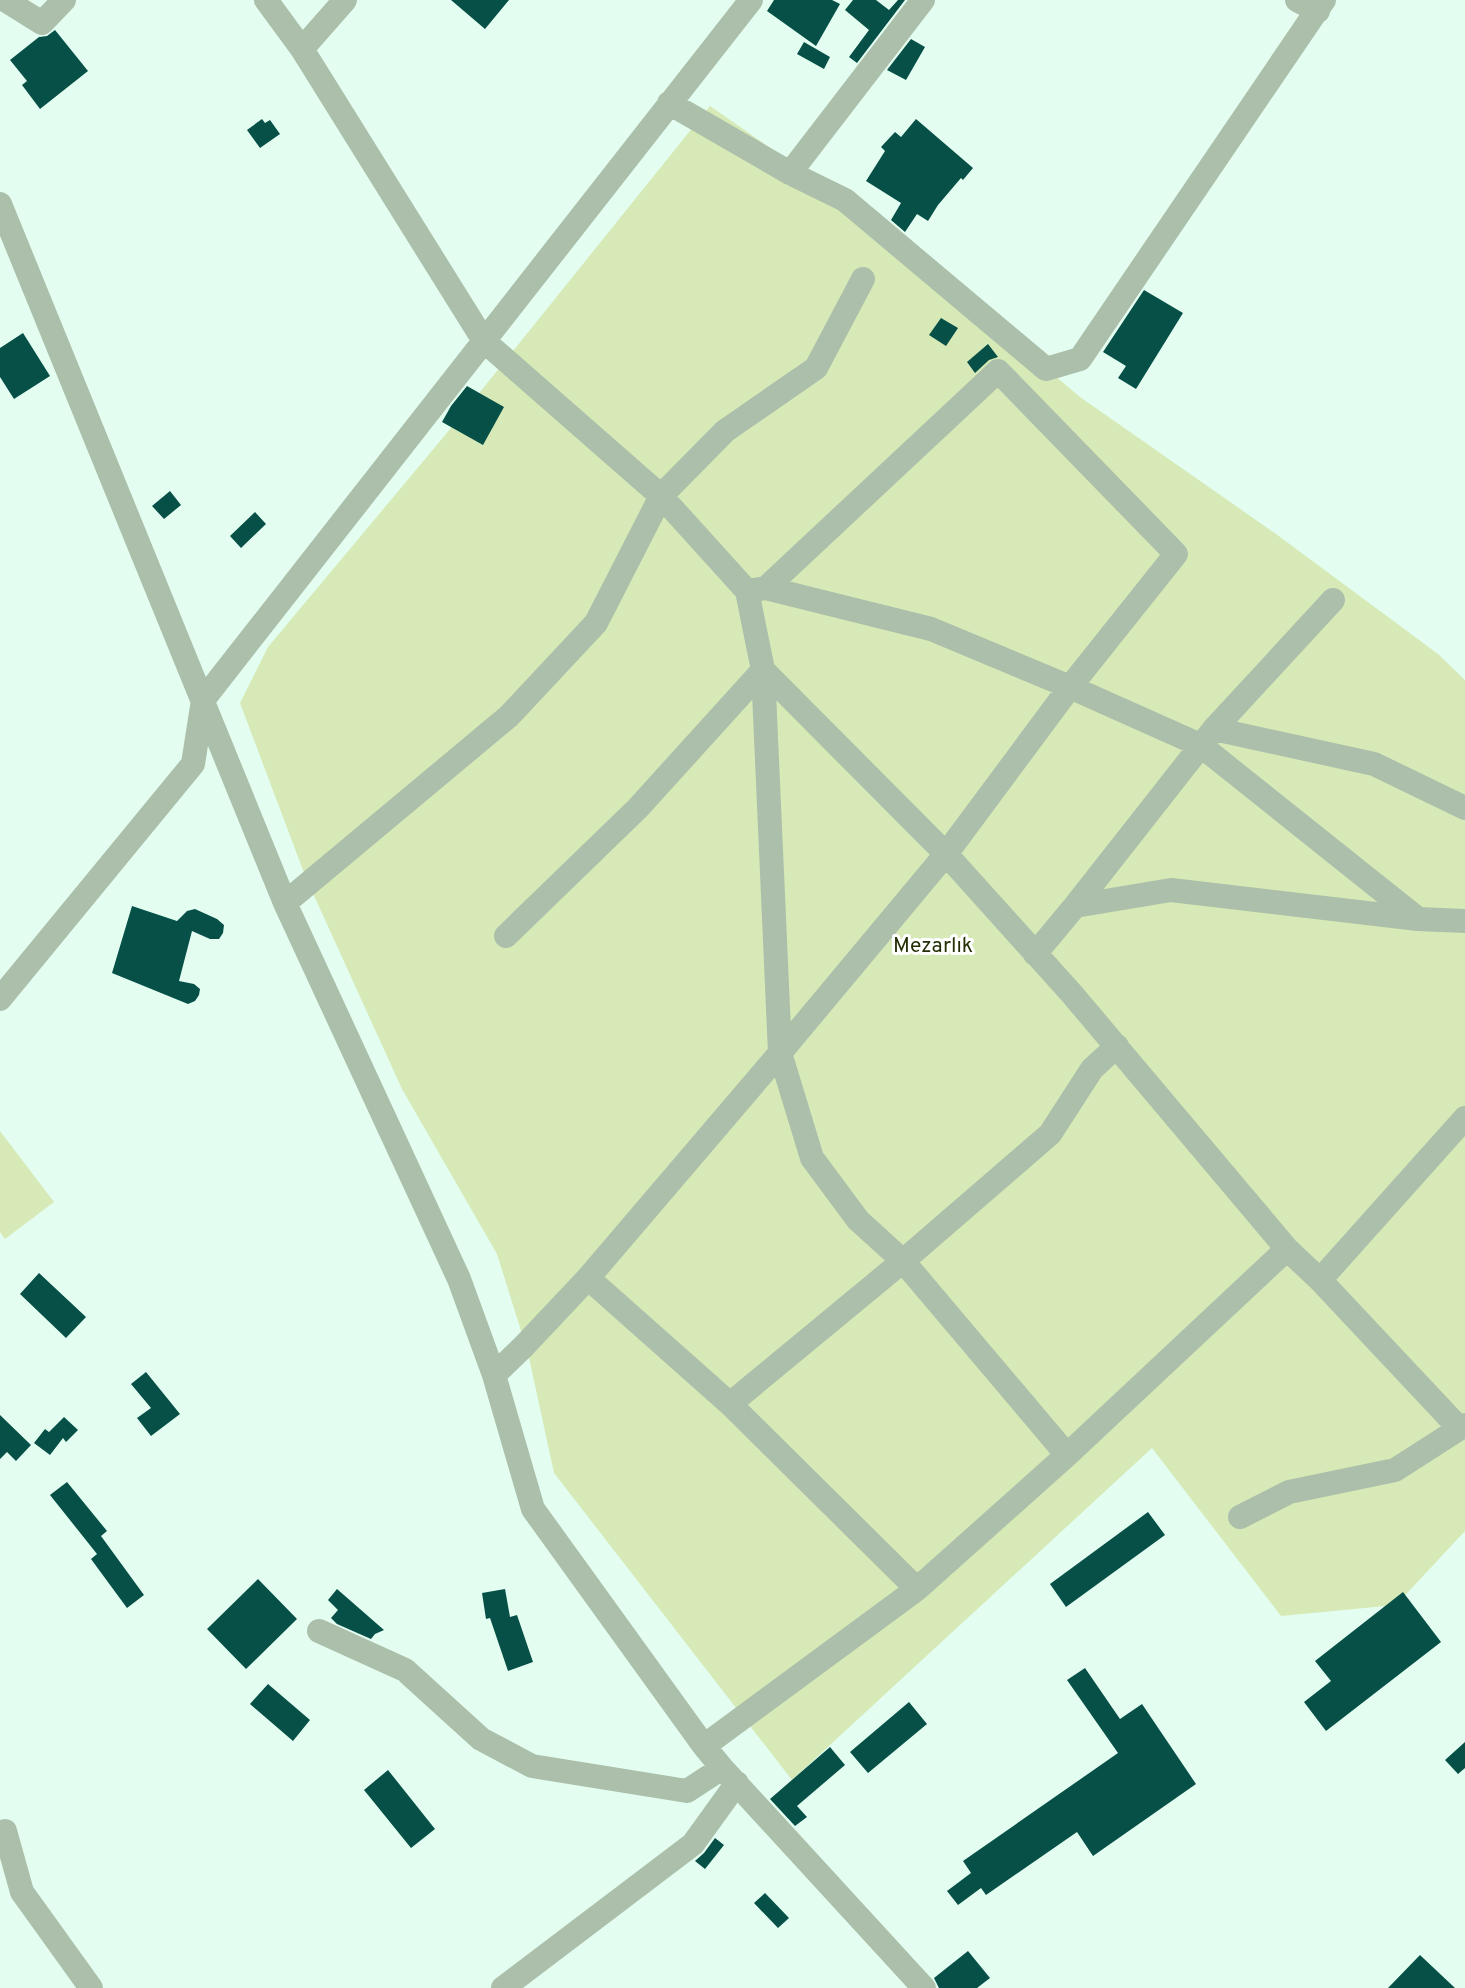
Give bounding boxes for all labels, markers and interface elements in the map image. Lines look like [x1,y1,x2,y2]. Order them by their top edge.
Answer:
park label: Mezarlık [893,933,973,960]

